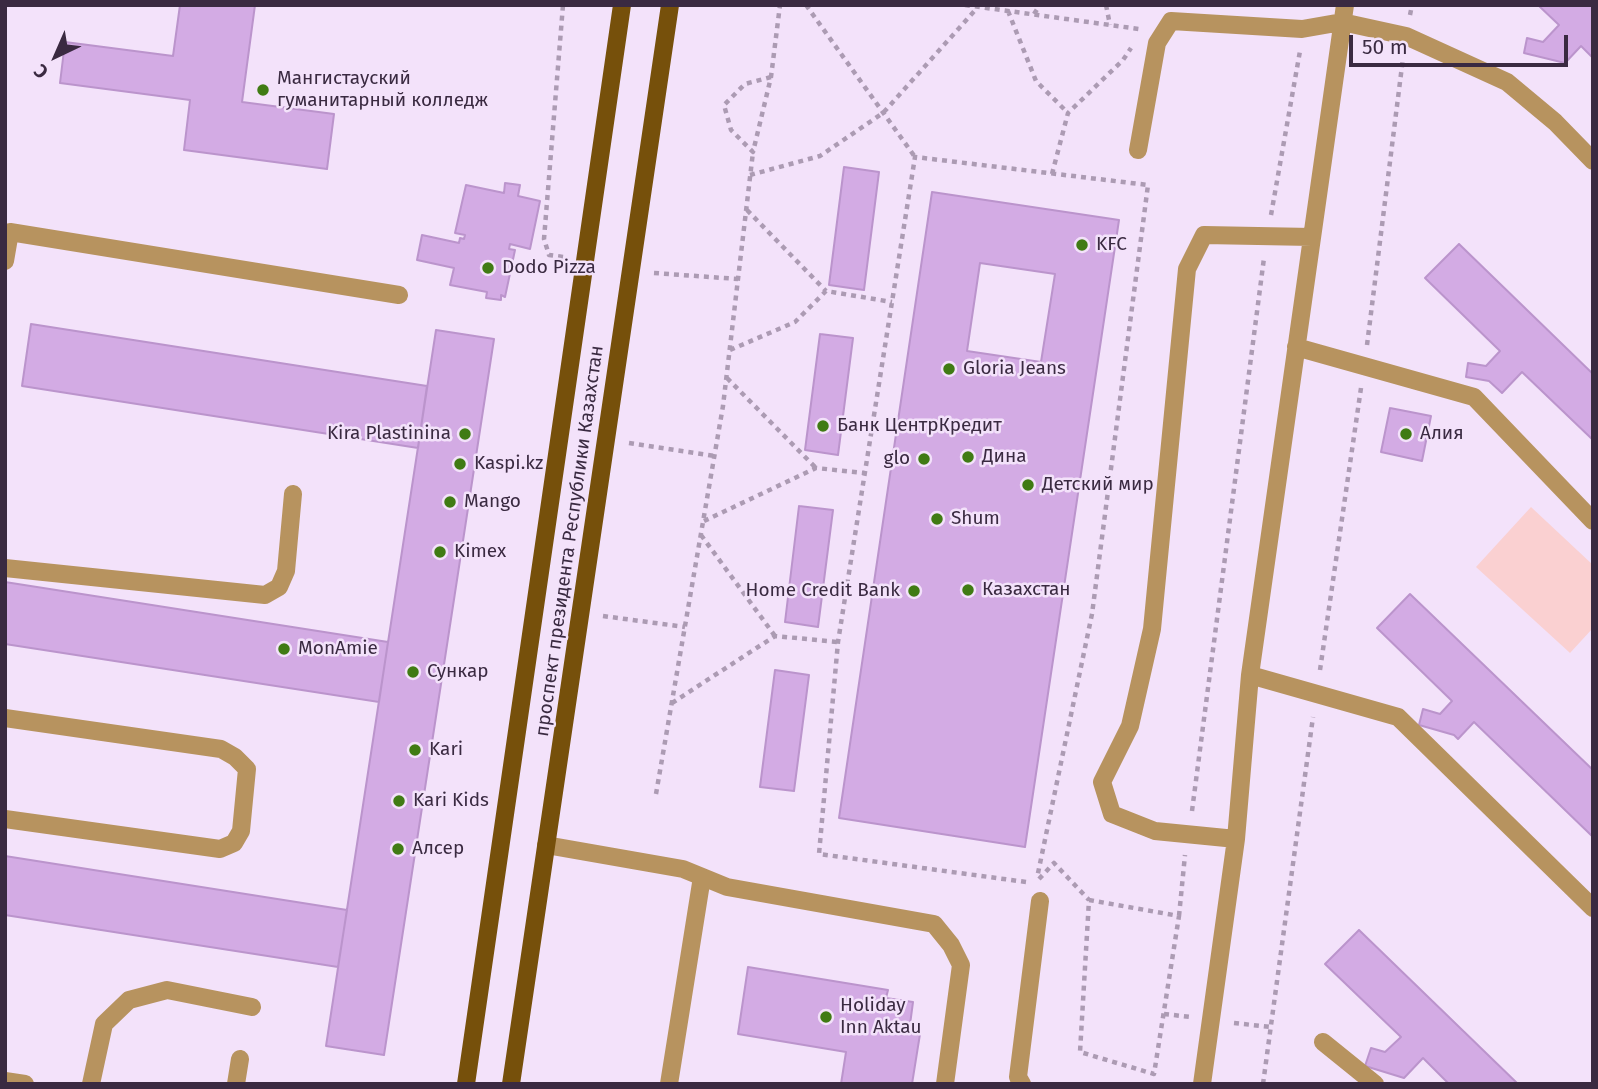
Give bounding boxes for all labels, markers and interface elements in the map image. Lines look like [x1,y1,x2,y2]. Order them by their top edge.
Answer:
north arrow [21,21,91,91]
scale bar [1353,21,1572,65]
text: 50 m [1362,34,1408,60]
text: С [29,59,53,84]
place label: Мангистауский гуманитарный колледж [277,68,488,112]
marker: Мангистауский гуманитарный колледж [255,82,271,98]
place label: KFC [1096,234,1127,256]
marker: KFC [1074,237,1090,253]
place label: Dodo Pizza [502,257,596,279]
marker: Dodo Pizza [480,260,496,276]
street label: проспект президента Республики Казахстан [531,344,609,738]
place label: Gloria Jeans [963,358,1066,380]
marker: Gloria Jeans [941,361,957,377]
place label: Банк ЦентрКредит [837,415,1002,437]
marker: Банк ЦентрКредит [815,418,831,434]
place label: Kira Plastinina [327,423,451,445]
place label: Алия [1420,423,1464,445]
marker: Kira Plastinina [457,426,473,442]
marker: Алия [1398,426,1414,442]
place label: Дина [982,446,1027,468]
place label: glo [884,448,910,470]
marker: Дина [960,449,976,465]
marker: glo [916,451,932,467]
place label: Kaspi.kz [474,453,543,475]
marker: Kaspi.kz [452,456,468,472]
place label: Детский мир [1042,474,1154,496]
marker: Детский мир [1020,477,1036,493]
place label: Mango [464,491,521,513]
marker: Mango [442,494,458,510]
place label: Shum [951,508,1000,530]
marker: Shum [929,511,945,527]
place label: Kimex [454,541,506,563]
marker: Kimex [432,544,448,560]
place label: Казахстан [982,579,1071,601]
place label: Home Credit Bank [745,580,900,602]
marker: Казахстан [960,582,976,598]
marker: Home Credit Bank [906,583,922,599]
place label: MonAmie [298,638,378,660]
marker: MonAmie [276,641,292,657]
place label: Сункар [427,661,489,683]
marker: Сункар [405,664,421,680]
place label: Kari [429,739,463,761]
marker: Kari [407,742,423,758]
place label: Kari Kids [413,790,489,812]
marker: Kari Kids [391,793,407,809]
place label: Алсер [412,838,464,860]
marker: Алсер [390,841,406,857]
place label: Holiday Inn Aktau [840,995,922,1039]
marker: Holiday Inn Aktau [818,1009,834,1025]

